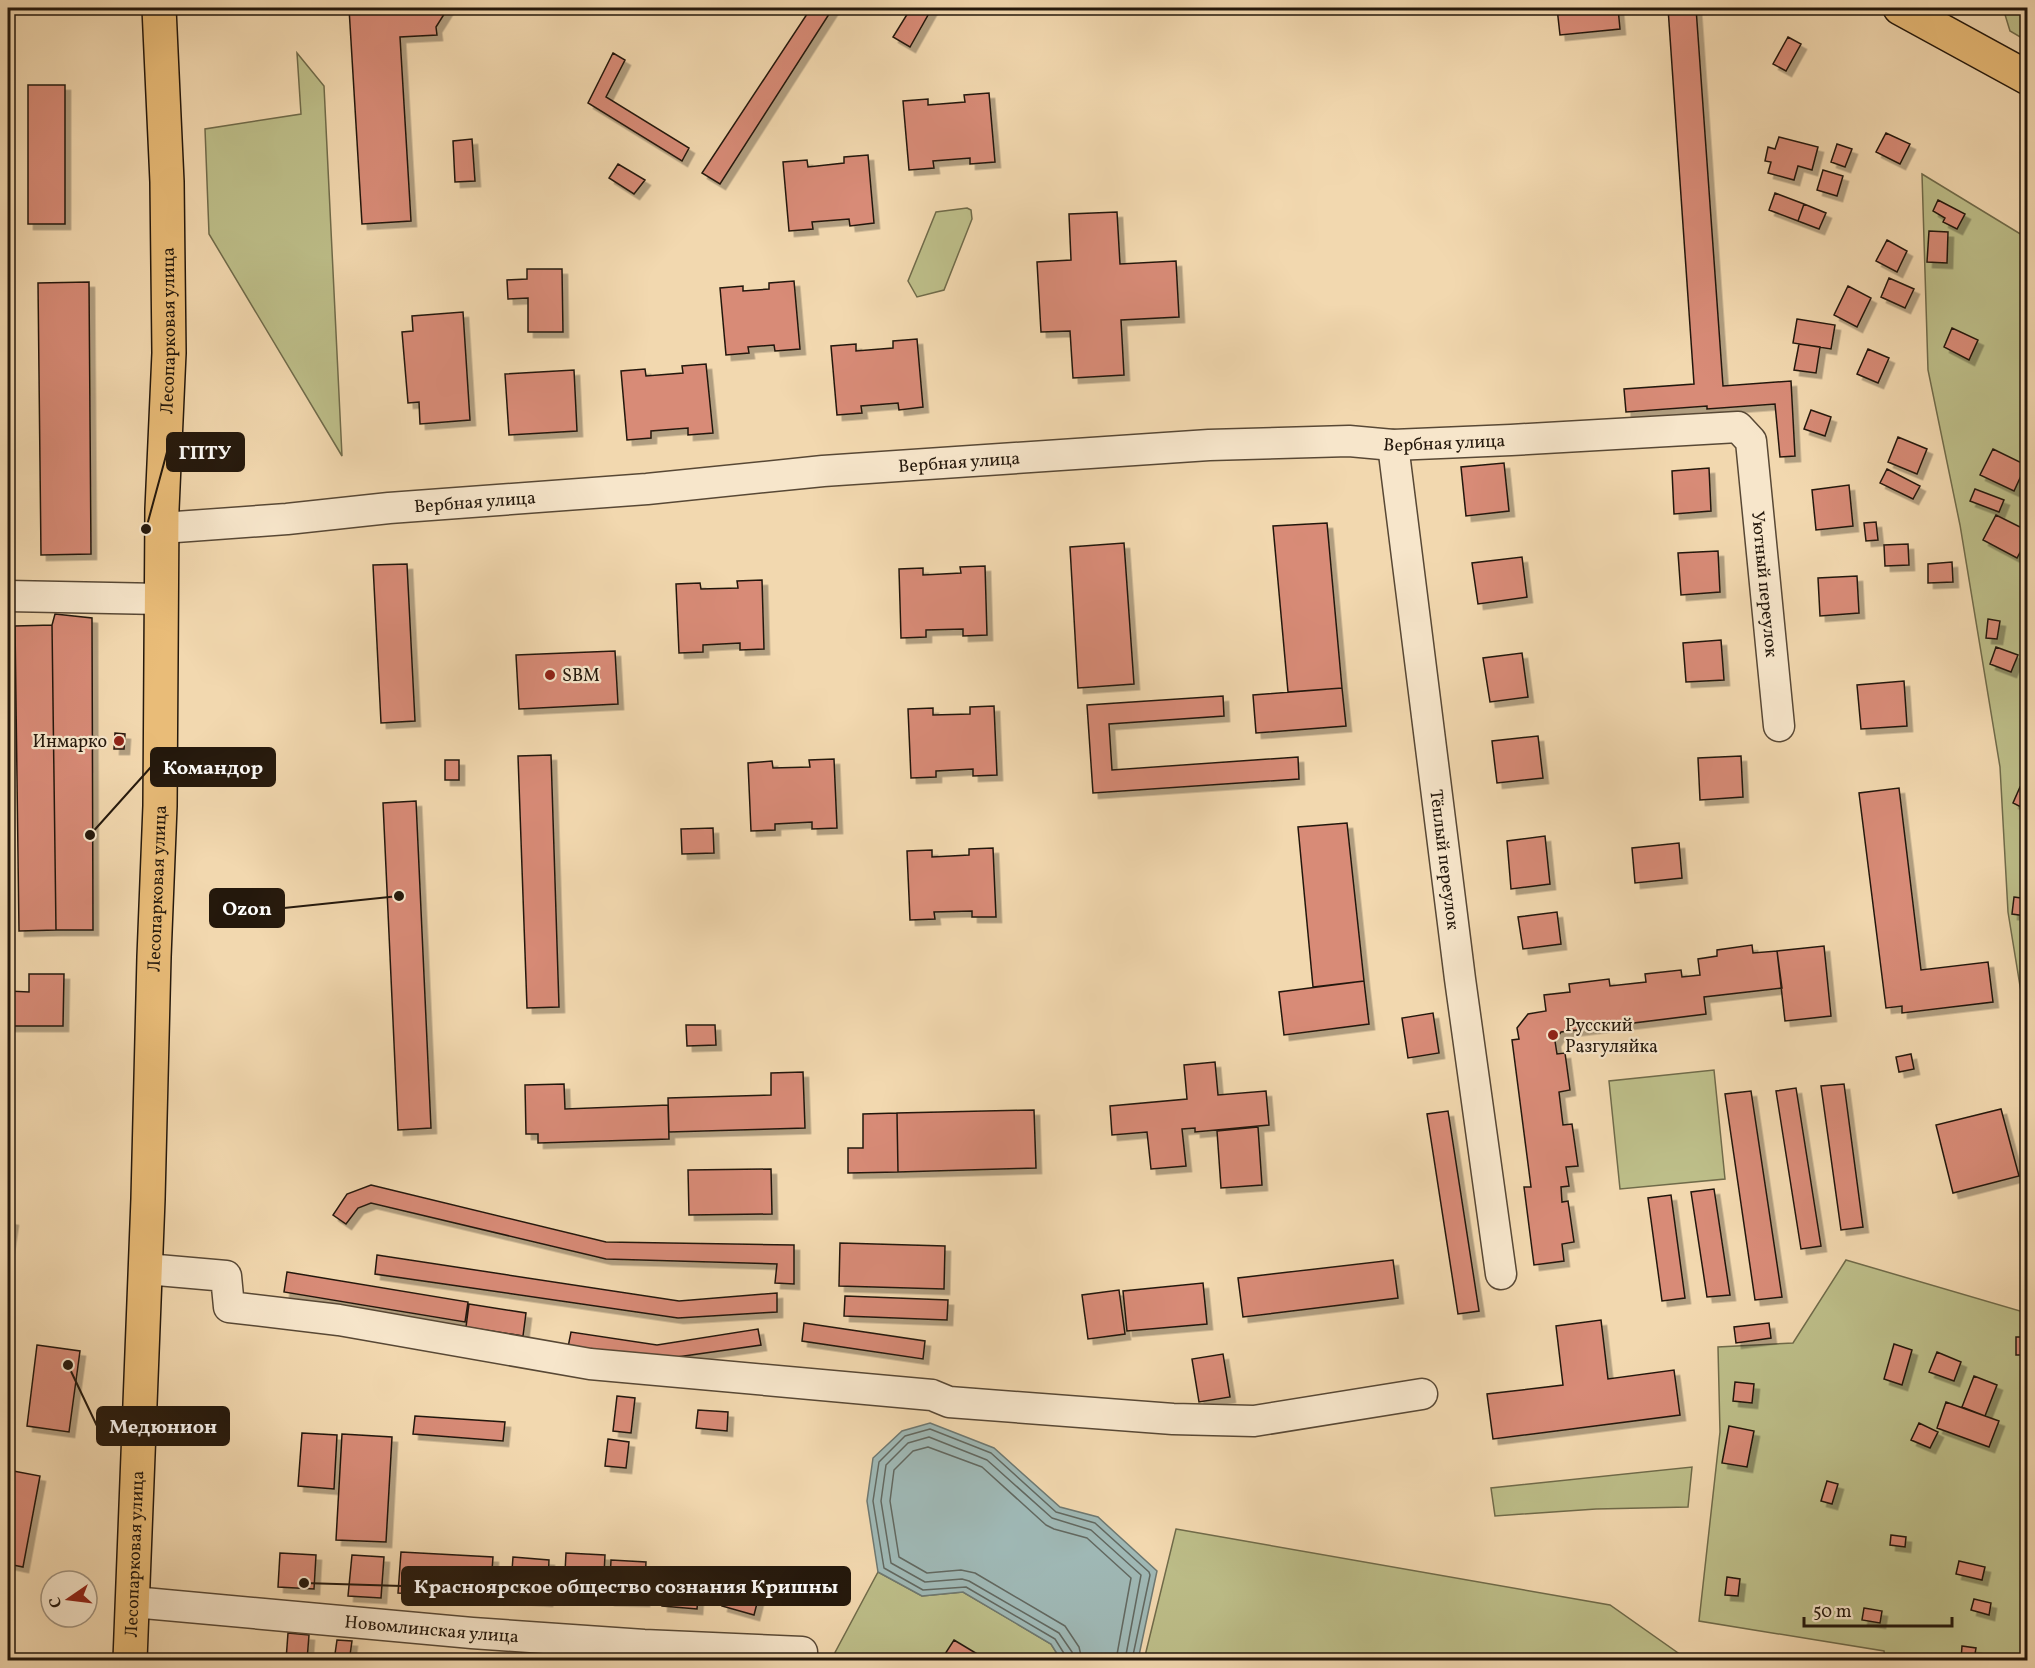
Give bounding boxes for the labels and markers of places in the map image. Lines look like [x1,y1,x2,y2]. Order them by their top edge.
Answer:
callout: ГПТУ [167,433,244,471]
place label: SBM [562,664,600,689]
marker: SBM [543,668,557,682]
place label: Инмарко [33,730,107,755]
marker: Инмарко [112,734,126,748]
callout: Командор [151,748,275,786]
callout: Ozon [210,889,284,927]
place label: Русский Разгуляйка [1565,1014,1658,1060]
marker: Русский Разгуляйка [1546,1028,1560,1042]
callout: Медюнион [97,1407,229,1445]
callout: Красноярское общество сознания Кришны [402,1567,850,1605]

